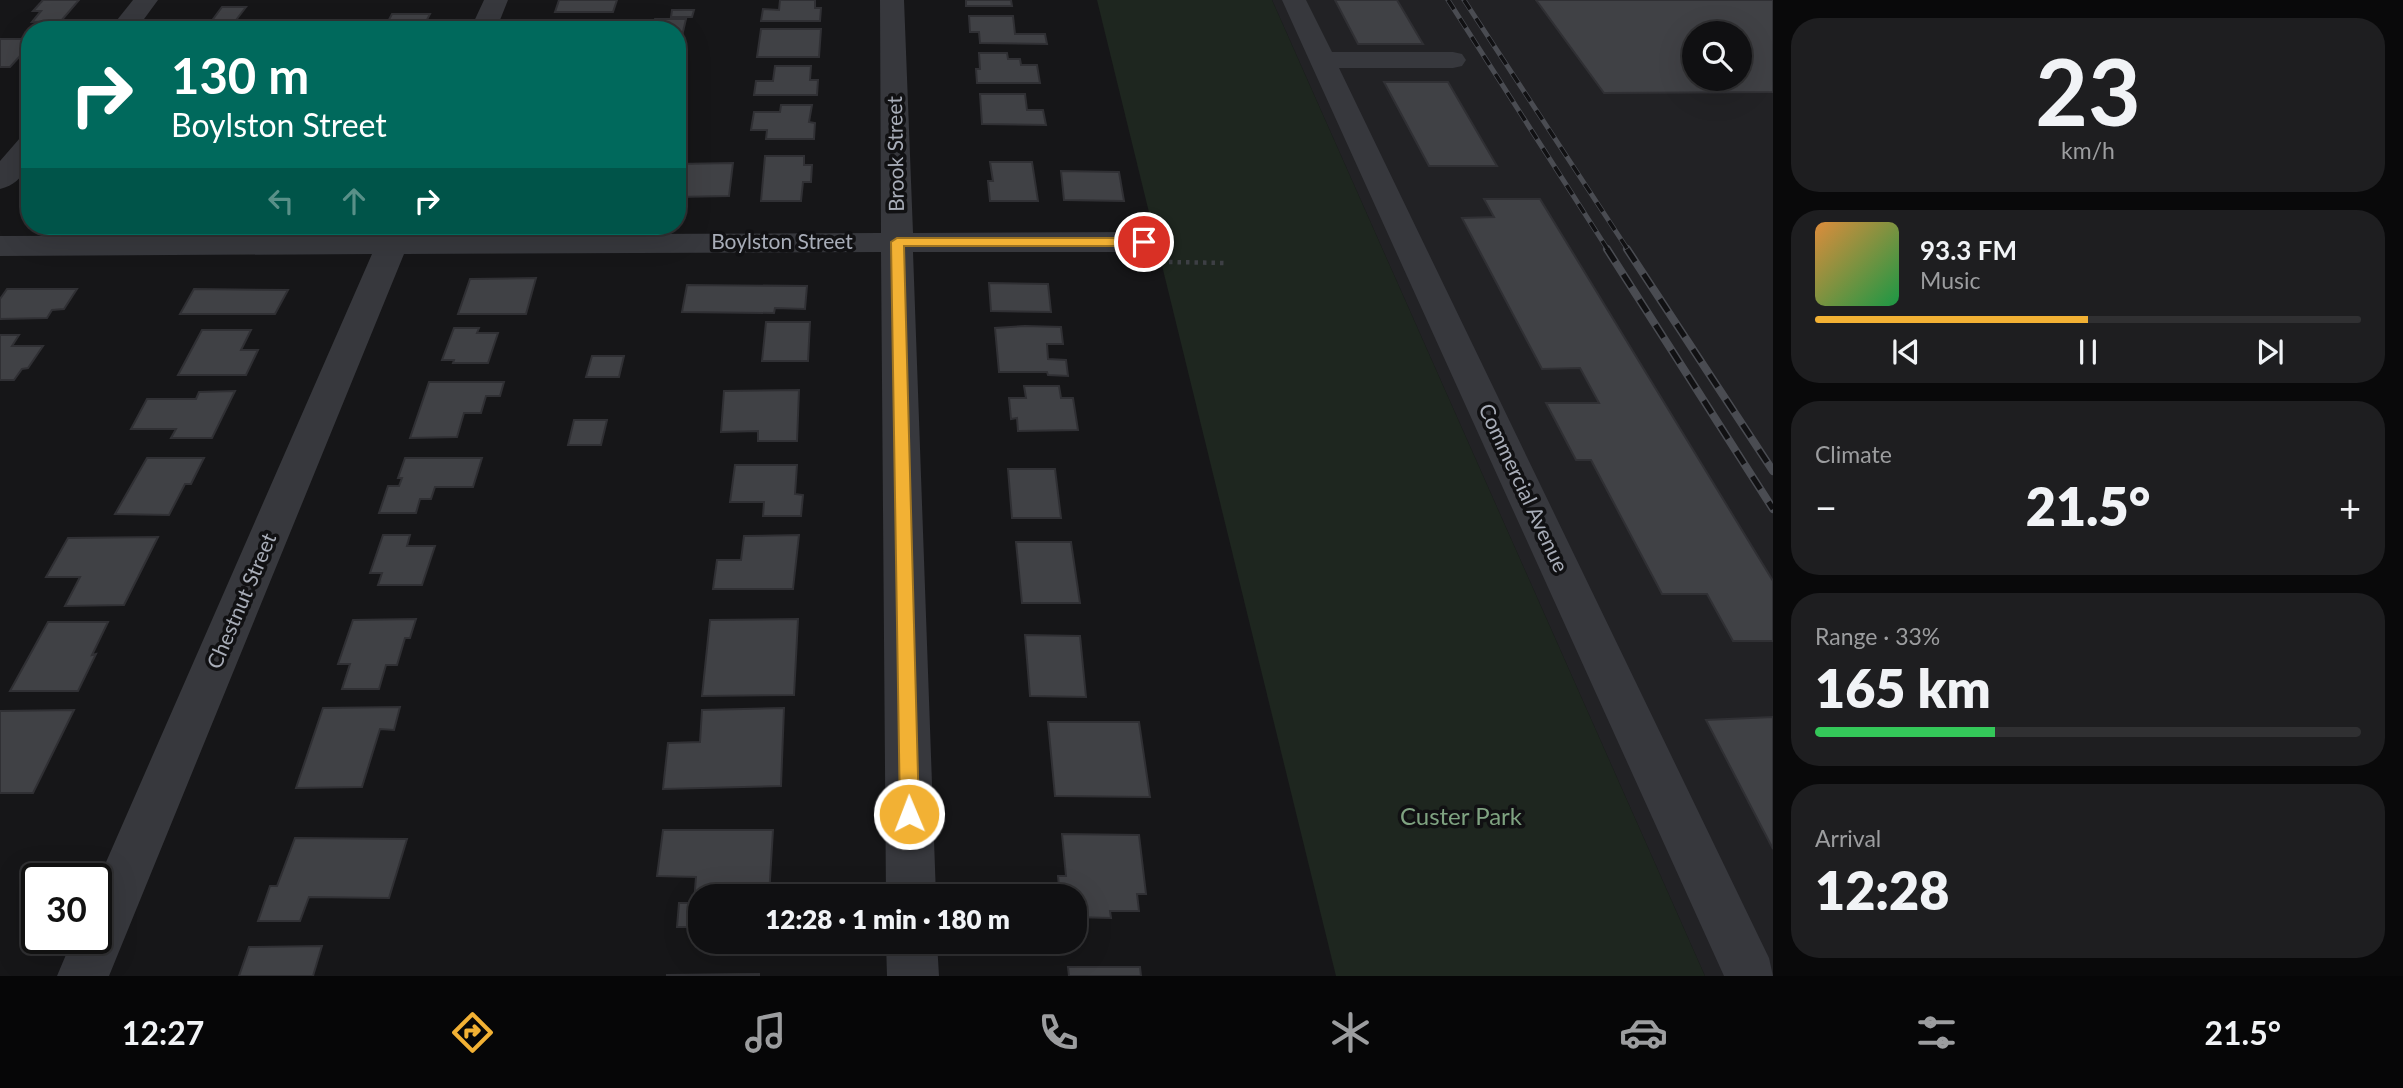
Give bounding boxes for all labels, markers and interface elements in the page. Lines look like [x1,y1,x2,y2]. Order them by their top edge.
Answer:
map controls [1682,21,1752,91]
button: search [1682,21,1752,91]
text: 23 [2035,36,2141,145]
text: 130 m [171,46,309,104]
icon: right [56,49,147,140]
street label: Brook Street [881,95,908,212]
text: Boylston Street [171,105,387,144]
text: km/h [2061,136,2115,164]
icon: left [262,182,300,220]
icon: ahead [335,182,373,220]
icon: right [408,182,446,220]
pin [1114,212,1174,272]
icon: arrive [1125,223,1163,261]
street label: Boylston Street [711,228,853,253]
text: 93.3 FM [1920,234,2017,266]
text: Music [1920,266,1980,294]
icon: previous [1887,333,1925,371]
icon: pause [2069,333,2107,371]
icon: next [2251,333,2289,371]
street label: Commercial Avenue [1474,399,1574,576]
text: Climate [1815,440,1892,468]
text: 21.5° [2026,475,2150,537]
text: − [1815,484,1837,530]
text: + [2339,484,2361,530]
street label: Chestnut Street [201,528,281,672]
text: Range · 33% [1815,622,1940,650]
text: 165 km [1815,657,1991,719]
position arrow [872,777,946,851]
park label: Custer Park [1400,801,1523,830]
text: Arrival [1815,824,1881,852]
text: 12:28 [1815,859,1949,921]
speed limit sign: 30 [21,863,112,954]
text: 12:28 · 1 min · 180 m [765,903,1010,935]
icon: directions [448,1008,497,1057]
icon: music [741,1008,790,1057]
icon: phone [1034,1008,1083,1057]
icon: climate [1326,1008,1375,1057]
icon: car [1619,1008,1668,1057]
icon: filters [1912,1008,1961,1057]
text: 12:27 [122,1013,204,1052]
text: 21.5° [2204,1013,2281,1052]

